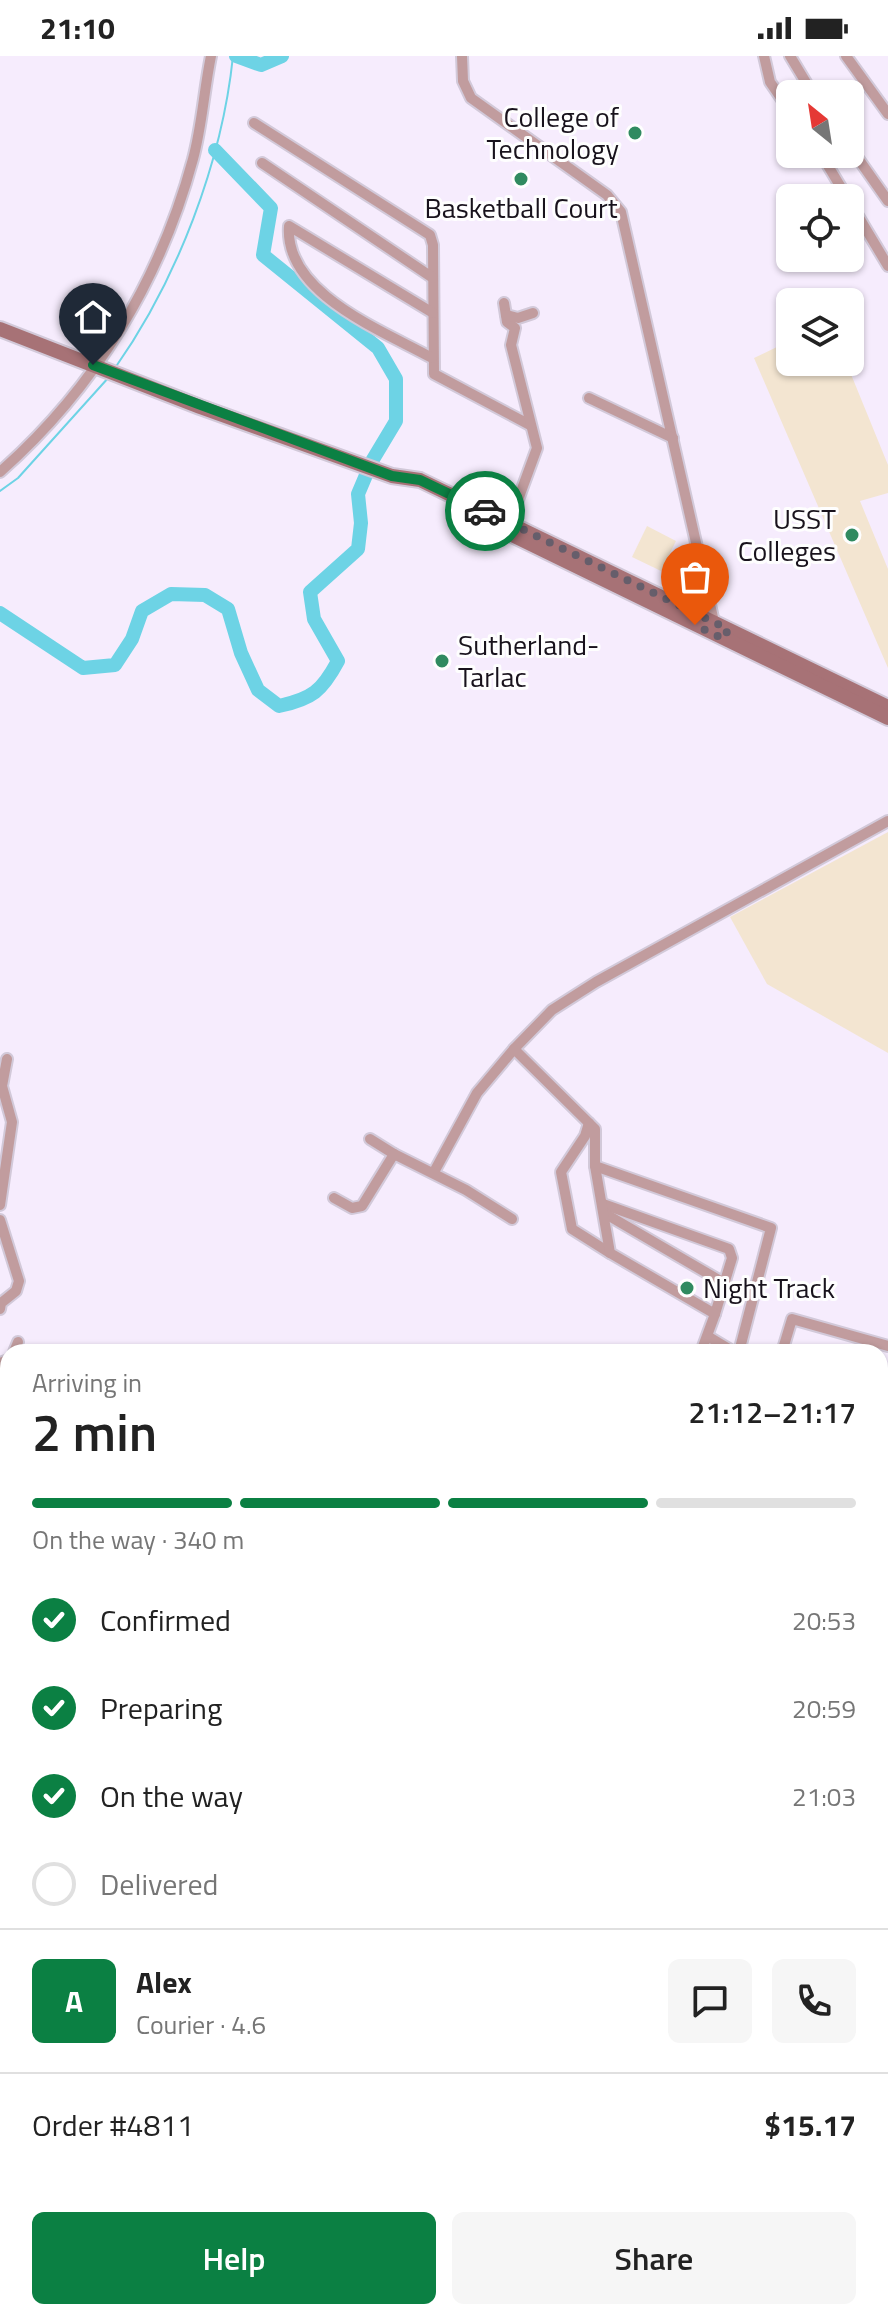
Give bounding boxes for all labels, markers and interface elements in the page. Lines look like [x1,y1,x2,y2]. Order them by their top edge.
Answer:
text: 21:10 [40,5,115,51]
north arrow [776,80,864,168]
map controls [776,80,864,376]
place label: College of Technology [486,95,620,170]
marker: College of Technology [626,124,644,142]
marker: Basketball Court [512,170,530,188]
button: locate [776,184,864,272]
place label: Basketball Court [424,186,618,229]
pin [59,283,127,365]
button: layers [776,288,864,376]
icon: home [71,295,115,339]
courier [445,471,525,551]
icon: car [463,489,507,533]
place label: USST Colleges [738,497,836,572]
marker: USST Colleges [843,526,861,544]
pin [661,543,729,625]
icon: bag [673,555,717,599]
place label: Sutherland- Tarlac [458,623,599,698]
marker: Sutherland- Tarlac [433,652,451,670]
place label: Night Track [703,1266,835,1309]
marker: Night Track [678,1279,696,1297]
text: Arriving in [32,1363,142,1402]
text: 21:12–21:17 [689,1389,856,1435]
text: 2 min [32,1392,157,1471]
text: On the way · 340 m [32,1520,244,1559]
text: Confirmed [100,1597,231,1643]
icon: check [32,1598,76,1642]
text: 20:53 [792,1601,856,1640]
text: Preparing [100,1685,222,1731]
icon: check [32,1686,76,1730]
text: 20:59 [792,1689,856,1728]
text: On the way [100,1773,243,1819]
icon: check [32,1774,76,1818]
text: 21:03 [792,1777,856,1816]
text: Delivered [100,1861,218,1907]
text: Alex [136,1959,192,2005]
button: chat [668,1959,752,2043]
button: phone [772,1959,856,2043]
text: A [65,1978,83,2024]
text: Courier · 4.6 [136,2005,266,2044]
text: Order #4811 [32,2102,194,2148]
text: $15.17 [764,2102,856,2148]
button: Help [32,2212,436,2304]
button: Share [452,2212,856,2304]

